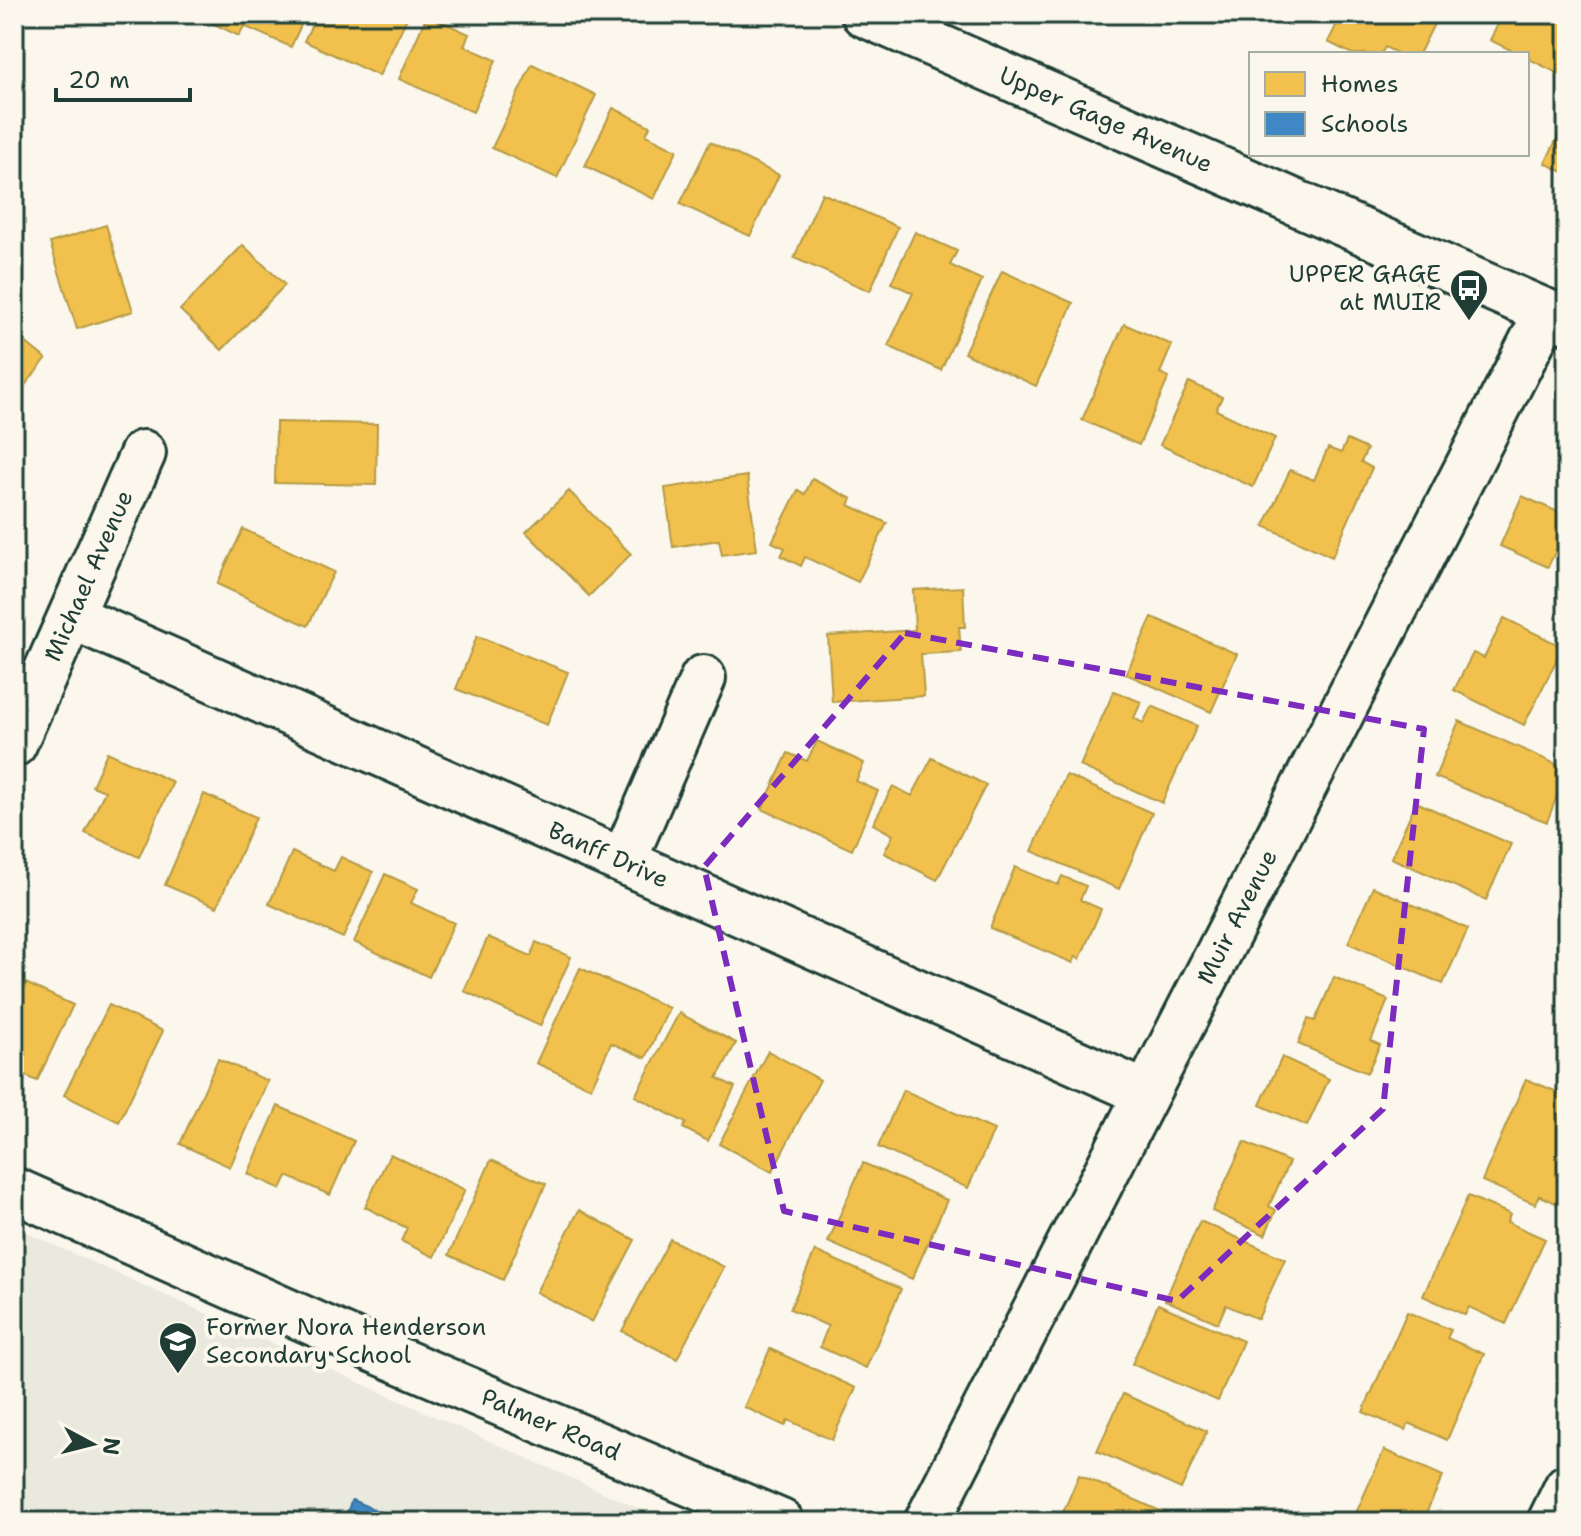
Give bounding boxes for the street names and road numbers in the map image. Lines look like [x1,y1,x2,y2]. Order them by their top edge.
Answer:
street label: Upper Gage Avenue [994,59,1218,180]
street label: Michael Avenue [37,485,141,666]
street label: Banff Drive [543,814,674,896]
street label: Muir Avenue [1189,844,1285,990]
street label: Palmer Road [476,1381,625,1468]

